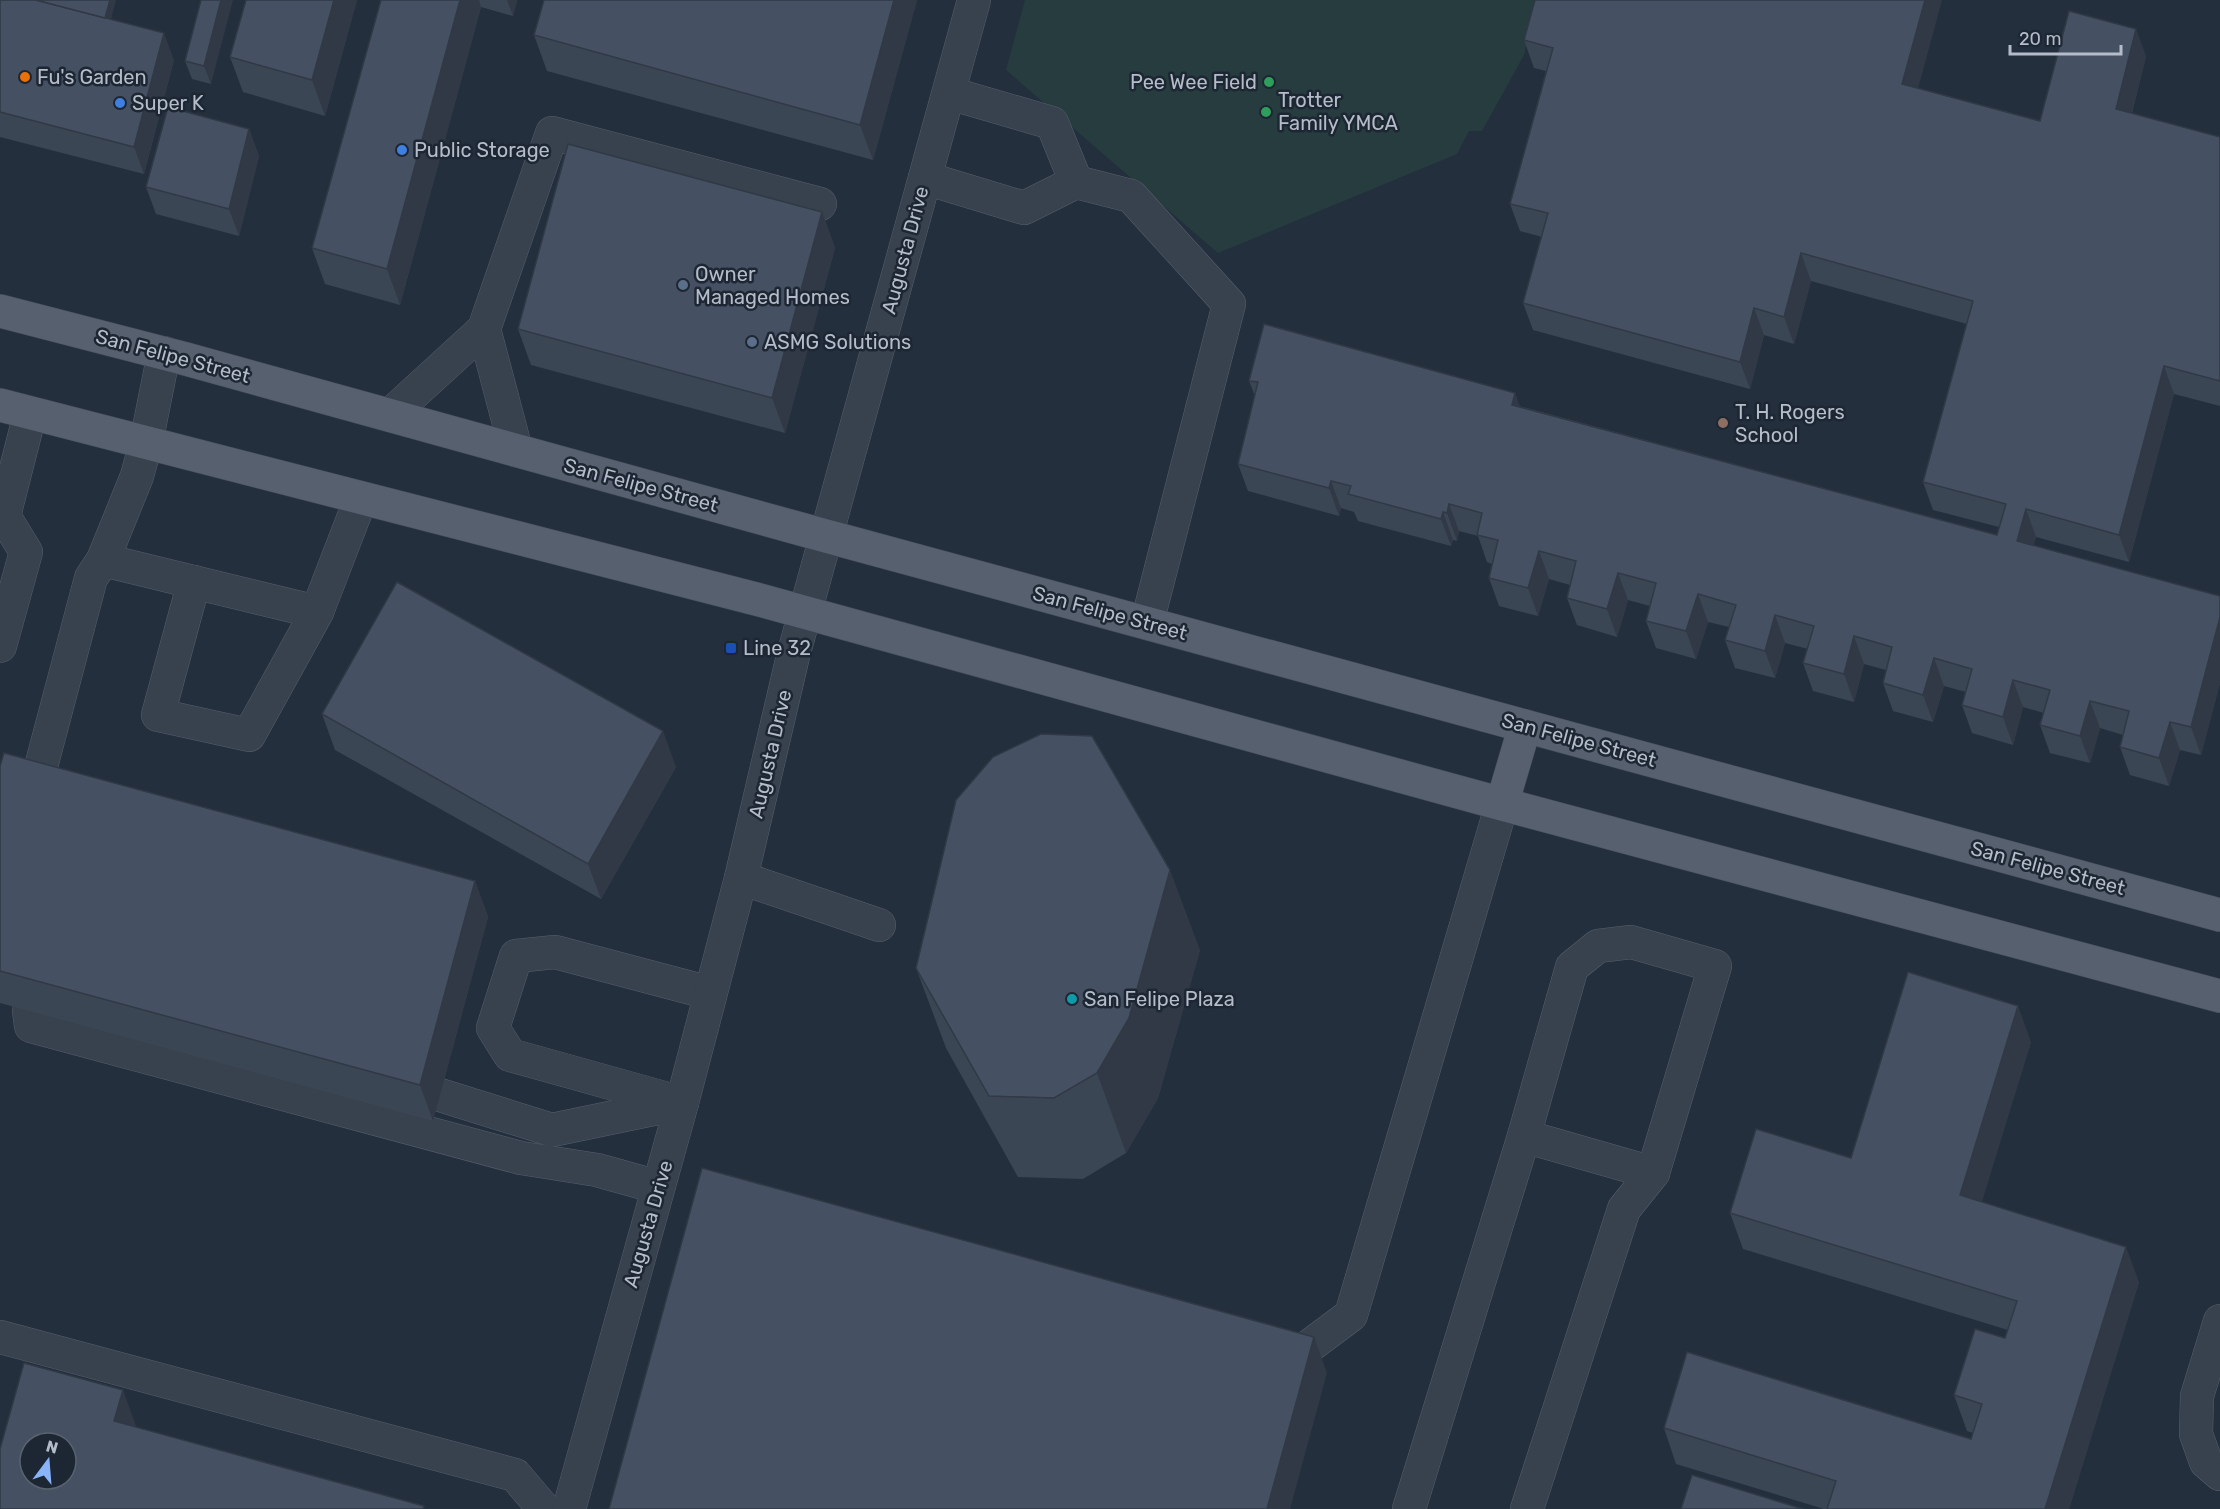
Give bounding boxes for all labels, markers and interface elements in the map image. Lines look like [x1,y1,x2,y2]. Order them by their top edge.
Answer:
scale bar [2010,18,2121,56]
text: 20 m [2019,28,2061,50]
place label: Fu's Garden [37,65,147,89]
marker: Fu's Garden [18,70,32,84]
place label: Pee Wee Field [1130,70,1257,94]
marker: Pee Wee Field [1262,75,1276,89]
place label: Trotter Family YMCA [1278,88,1398,135]
place label: Super K [132,91,204,115]
marker: Super K [113,96,127,110]
marker: Trotter Family YMCA [1259,105,1273,119]
place label: Public Storage [414,138,550,162]
marker: Public Storage [395,143,409,157]
street label: Augusta Drive [876,183,934,317]
place label: Owner Managed Homes [695,262,850,309]
marker: Owner Managed Homes [676,278,690,292]
street label: San Felipe Street [93,324,253,388]
place label: ASMG Solutions [764,330,911,354]
marker: ASMG Solutions [745,335,759,349]
place label: T. H. Rogers School [1735,400,1845,447]
marker: T. H. Rogers School [1716,416,1730,430]
street label: San Felipe Street [561,453,721,517]
street label: San Felipe Street [1030,581,1190,645]
place label: Line 32 [743,636,811,660]
marker: Line 32 [724,641,738,655]
street label: Augusta Drive [744,687,796,821]
street label: San Felipe Street [1499,708,1659,772]
street label: San Felipe Street [1968,836,2128,900]
place label: San Felipe Plaza [1084,987,1235,1011]
marker: San Felipe Plaza [1065,992,1079,1006]
street label: Augusta Drive [618,1158,678,1290]
north arrow [18,1431,78,1491]
text: N [44,1436,60,1458]

